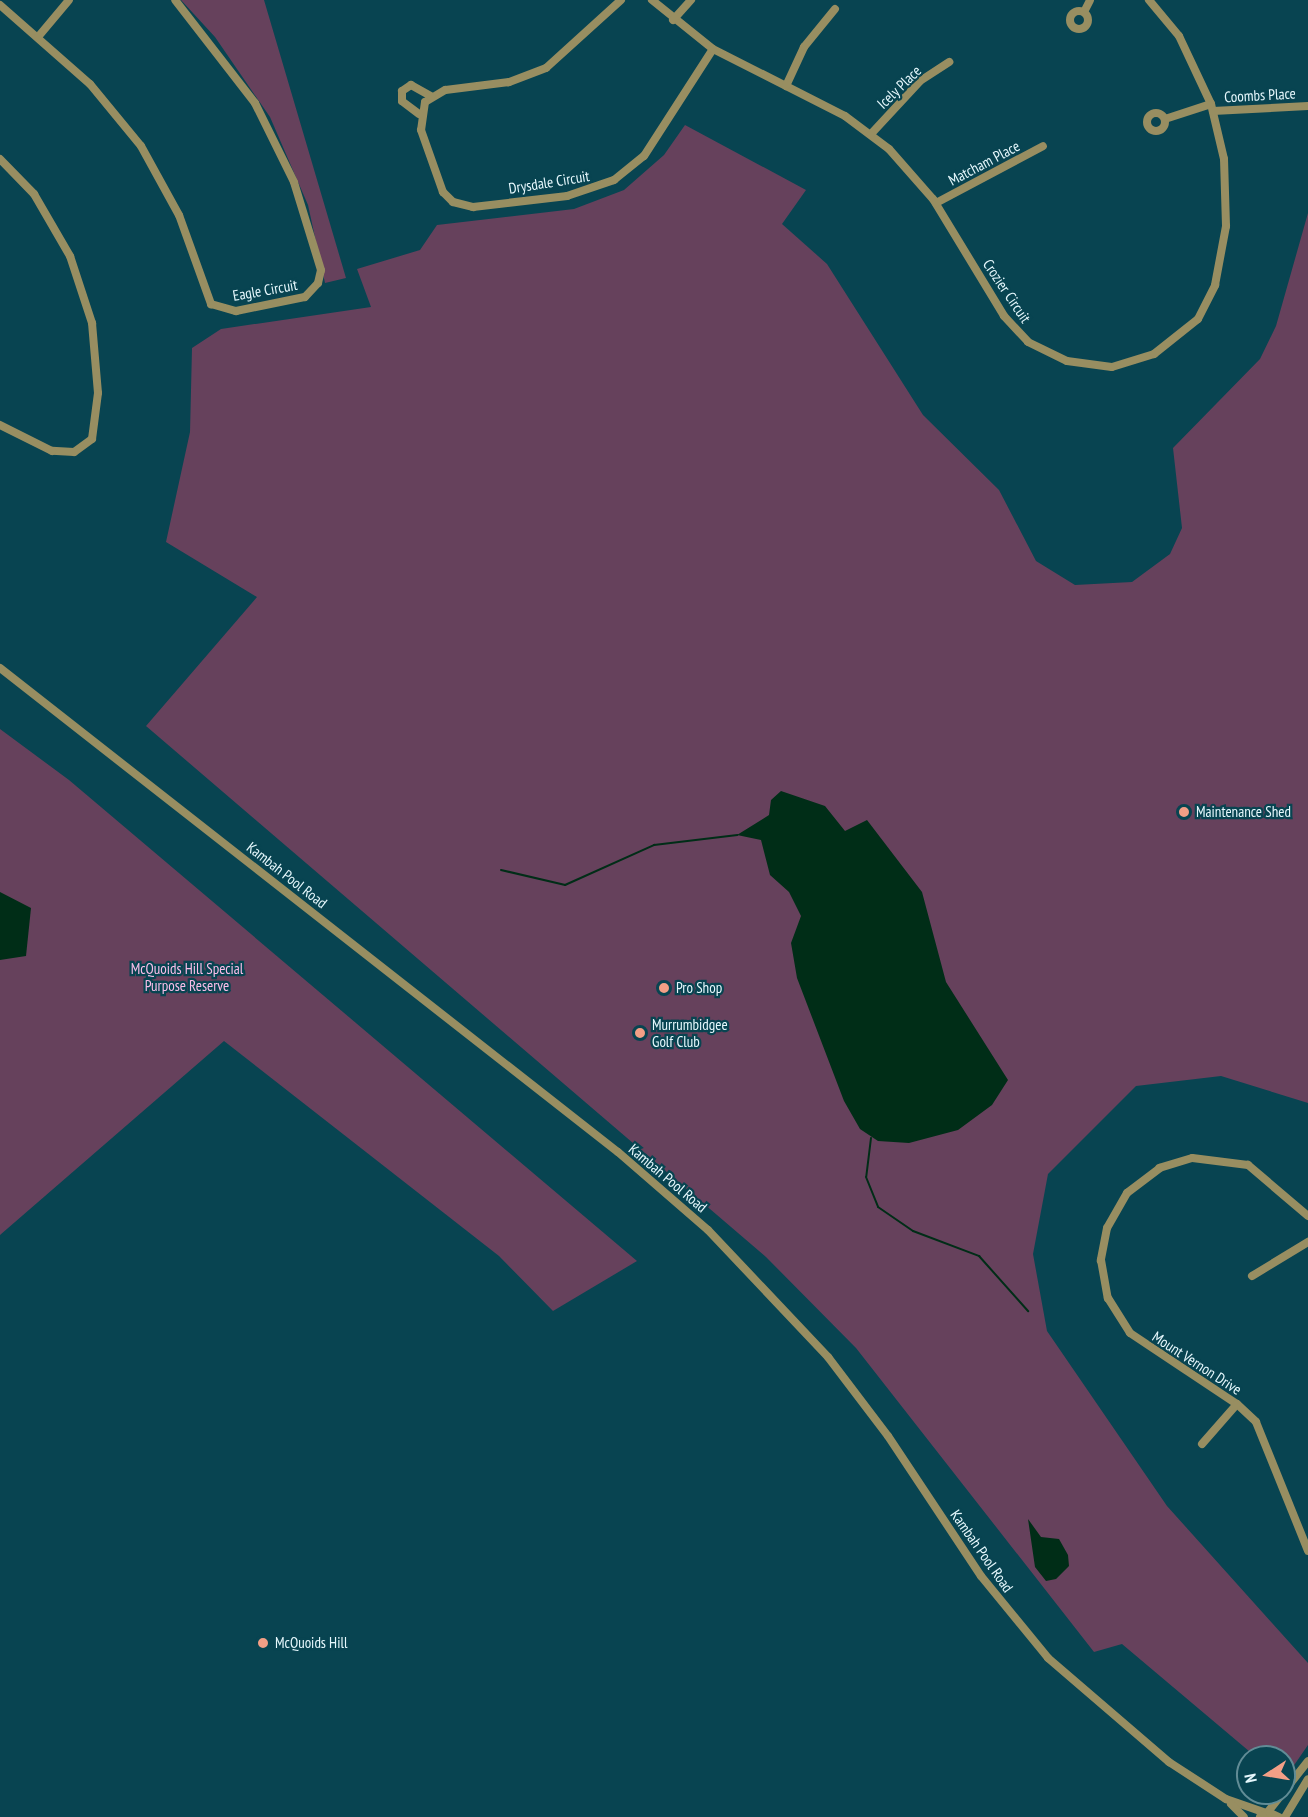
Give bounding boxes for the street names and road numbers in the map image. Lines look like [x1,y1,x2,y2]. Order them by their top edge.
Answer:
street label: Icely Place [873,62,925,112]
street label: Coombs Place [1224,84,1296,106]
street label: Matcham Place [945,137,1023,189]
street label: Drysdale Circuit [507,167,591,197]
street label: Crozier Circuit [979,256,1035,326]
street label: Eagle Circuit [231,275,299,305]
street label: Kambah Pool Road [243,838,331,912]
street label: Kambah Pool Road [625,1140,711,1216]
street label: Mount Vernon Drive [1149,1327,1245,1399]
street label: Kambah Pool Road [947,1506,1017,1596]

